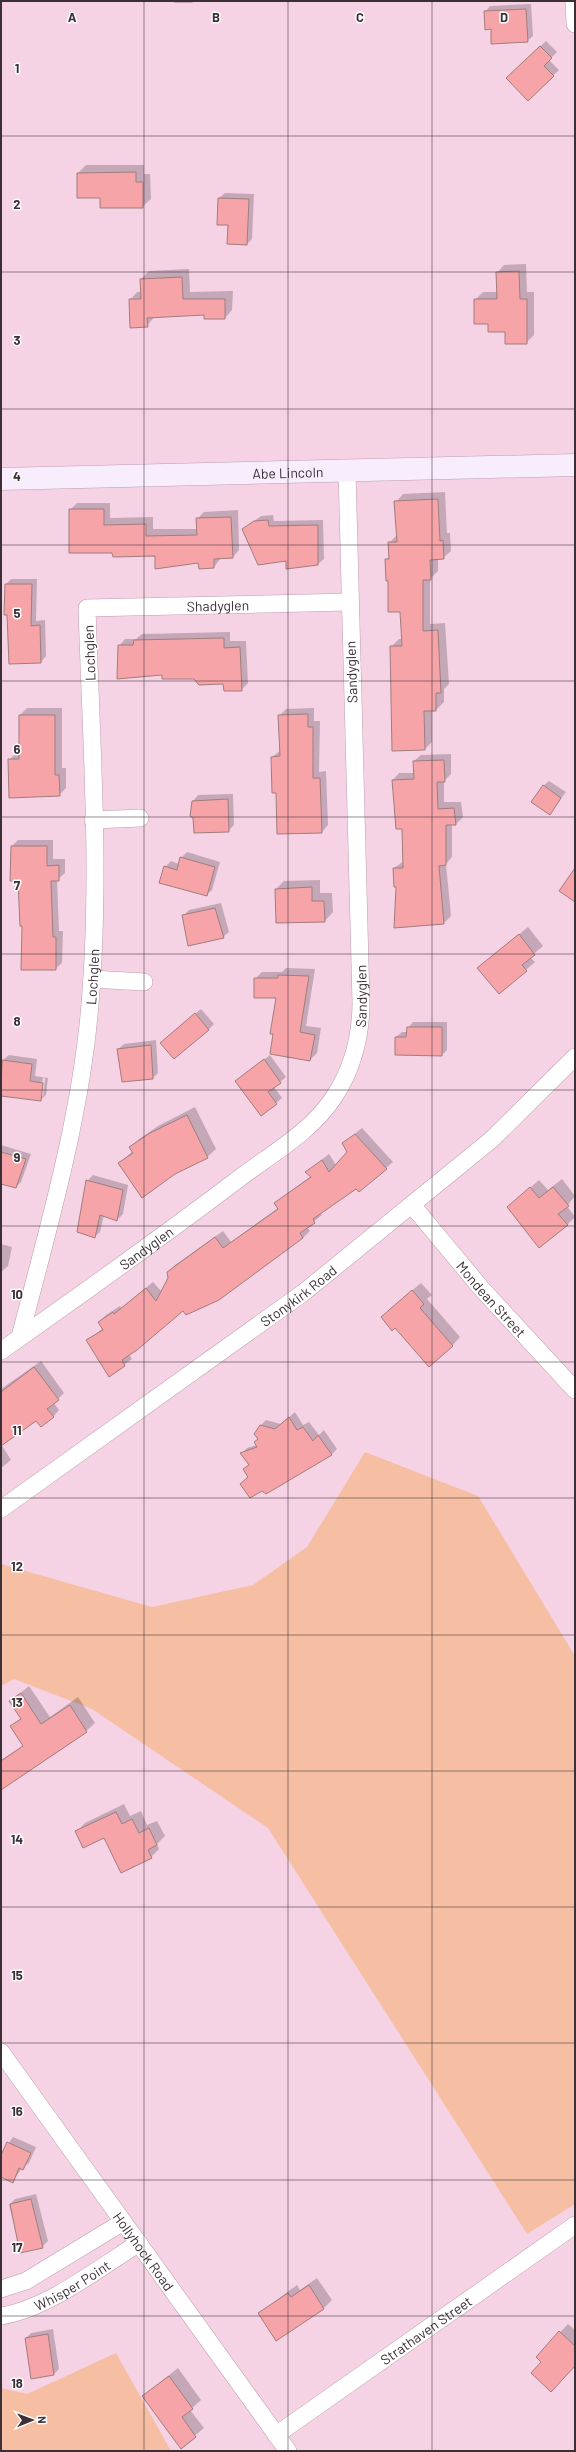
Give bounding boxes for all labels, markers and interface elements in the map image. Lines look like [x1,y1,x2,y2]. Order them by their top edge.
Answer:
text: A [68,9,77,25]
text: B [212,9,220,25]
text: C [356,9,364,25]
text: D [500,9,508,25]
text: 1 [15,60,19,76]
text: 2 [13,196,21,212]
text: 3 [13,332,21,348]
street label: Abe Lincoln [252,463,324,481]
text: 4 [13,468,21,484]
street label: Shadyglen [187,596,249,614]
text: 5 [13,605,21,621]
street label: Lochglen [80,625,98,681]
street label: Sandyglen [341,641,361,703]
text: 6 [14,741,21,757]
text: 7 [14,877,21,893]
street label: Lochglen [81,948,102,1006]
street label: Sandyglen [351,965,370,1028]
text: 8 [13,1013,21,1029]
text: 9 [14,1149,21,1165]
street label: Sandyglen [116,1222,176,1273]
street label: Mondean Street [453,1257,530,1340]
street label: Stonykirk Road [257,1261,340,1329]
text: 10 [11,1286,23,1302]
text: 11 [12,1422,22,1438]
text: 12 [11,1558,23,1574]
text: 13 [11,1694,23,1710]
text: 14 [11,1831,23,1847]
text: 15 [11,1967,23,1983]
text: 16 [11,2103,23,2119]
street label: Hollyhock Road [110,2208,178,2294]
text: 17 [11,2239,23,2255]
street label: Whisper Point [31,2256,113,2314]
street label: Strathaven Street [377,2292,475,2368]
text: 18 [11,2375,23,2391]
north arrow [12,2400,52,2440]
text: N [36,2416,49,2424]

